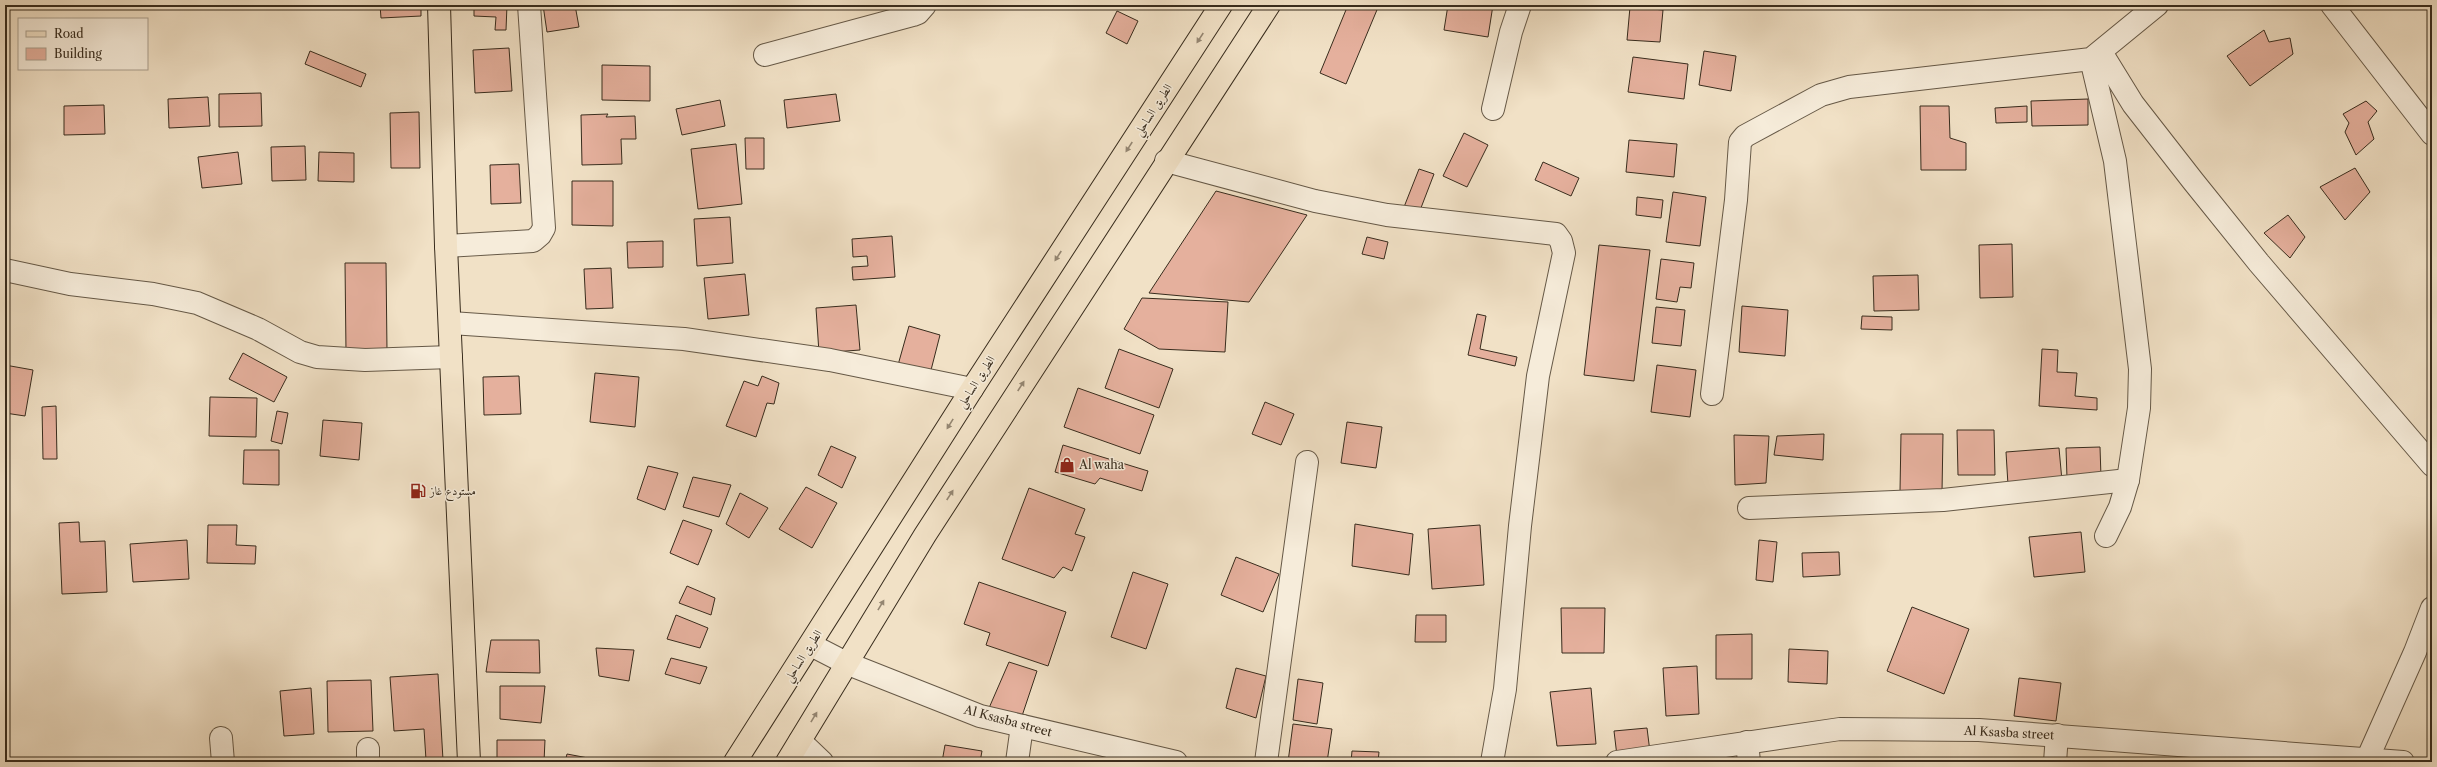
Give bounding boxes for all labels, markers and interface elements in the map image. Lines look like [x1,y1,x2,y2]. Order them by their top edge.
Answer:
legend [18,18,148,70]
text: Road [54,26,84,41]
one-way arrow [1196,33,1204,43]
text: Building [54,46,102,61]
street label: الطريق الساحلي [1130,81,1179,141]
one-way arrow [1125,142,1133,152]
one-way arrow [1055,250,1062,262]
street label: الطريق الساحلي [953,353,1002,413]
one-way arrow [1017,381,1025,391]
one-way arrow [946,419,954,429]
shop icon: Al waha [1058,456,1076,474]
place label: Al waha [1078,457,1125,472]
fuel station icon: مستودع غاز [409,482,427,500]
place label: مستودع غاز [429,483,476,502]
one-way arrow [946,490,954,500]
one-way arrow [878,599,885,611]
street label: الطريق الساحلي [780,627,829,687]
street label: Al Ksasba street [962,701,1054,740]
one-way arrow [810,712,818,722]
street label: Al Ksasba street [1963,723,2055,742]

